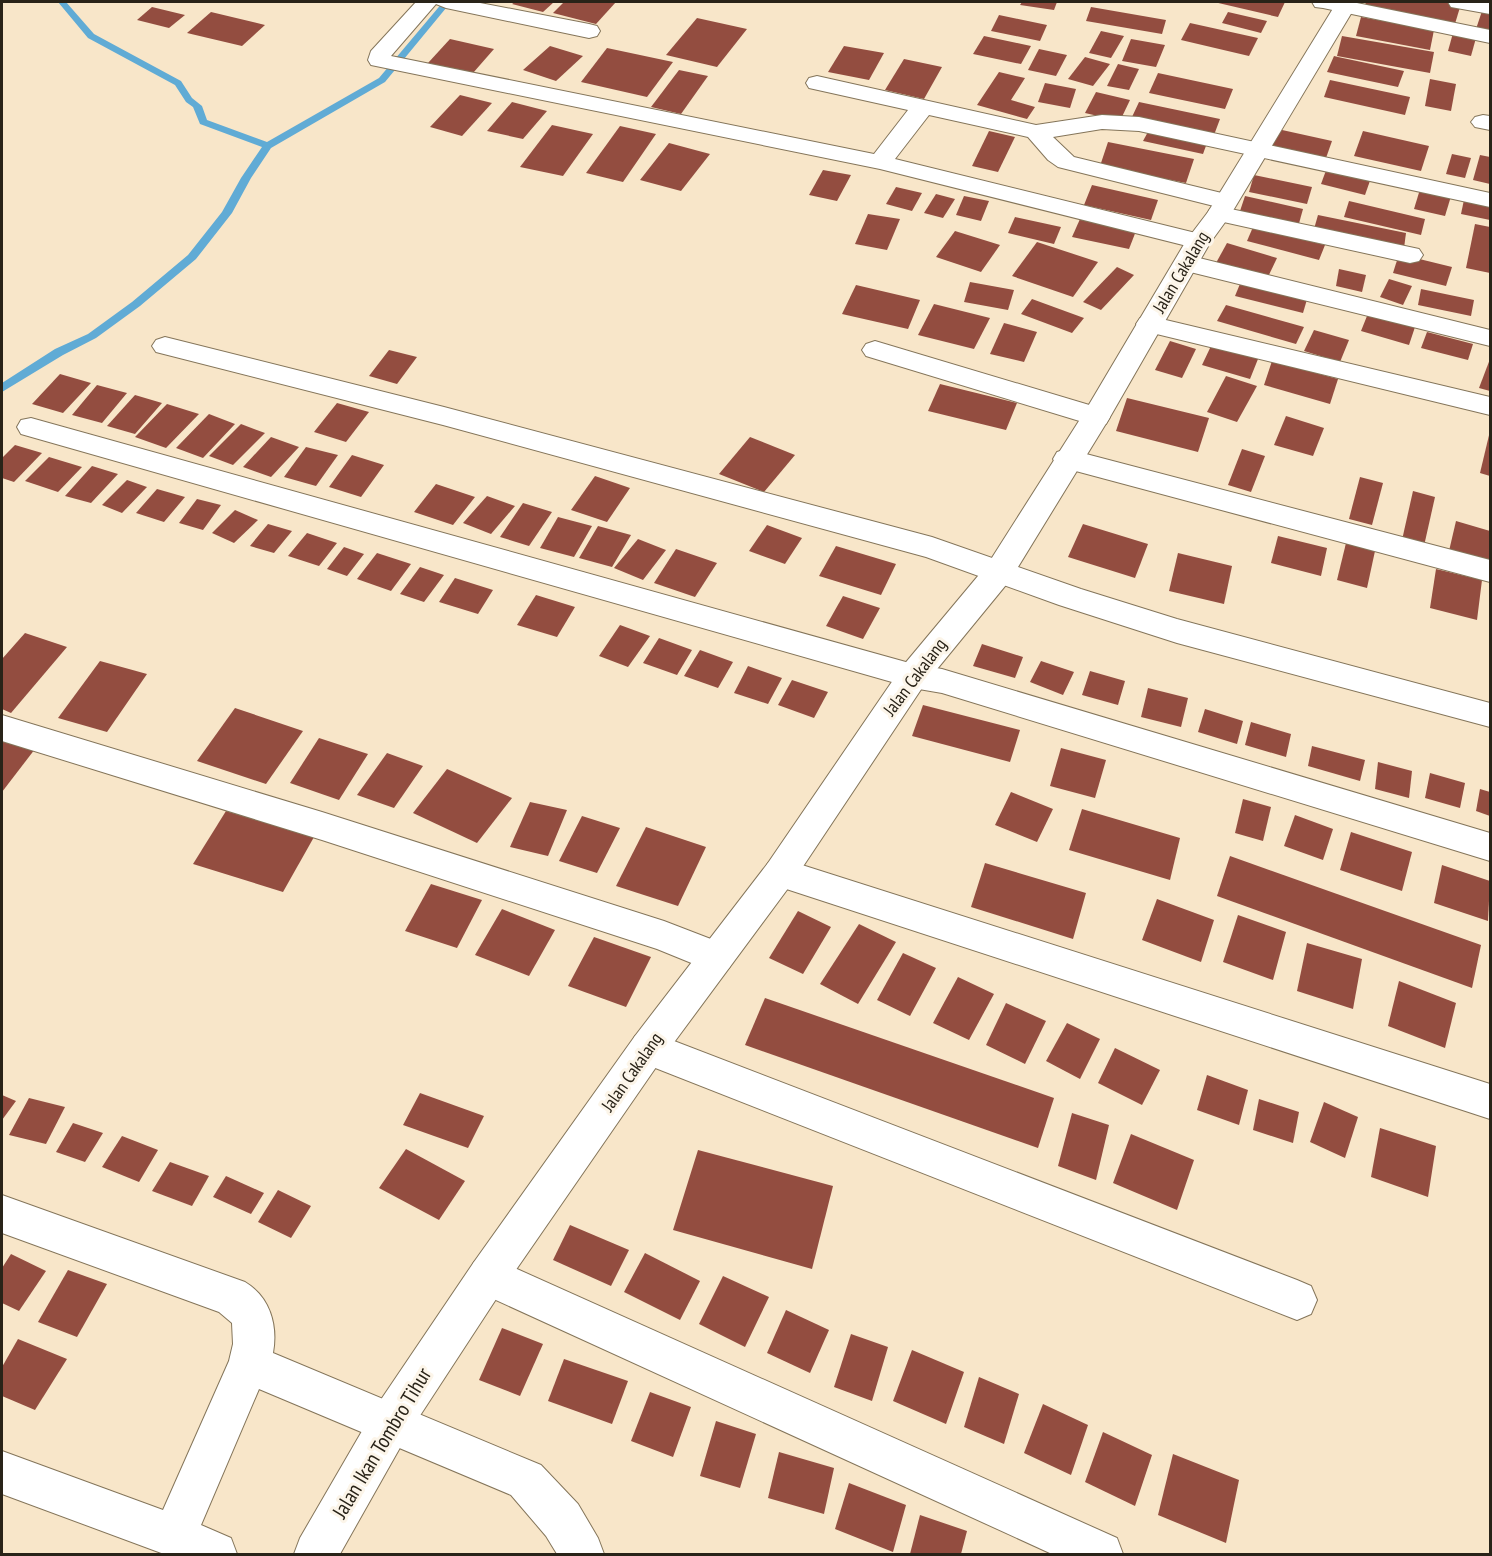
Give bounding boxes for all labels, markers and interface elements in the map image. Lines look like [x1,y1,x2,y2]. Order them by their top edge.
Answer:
street label: Jalan Cakalang [1147,227,1214,318]
street label: Jalan Cakalang [877,633,951,721]
street label: Jalan Cakalang [595,1028,667,1116]
street label: Jalan Ikan Tombro Tihur [325,1362,437,1524]

